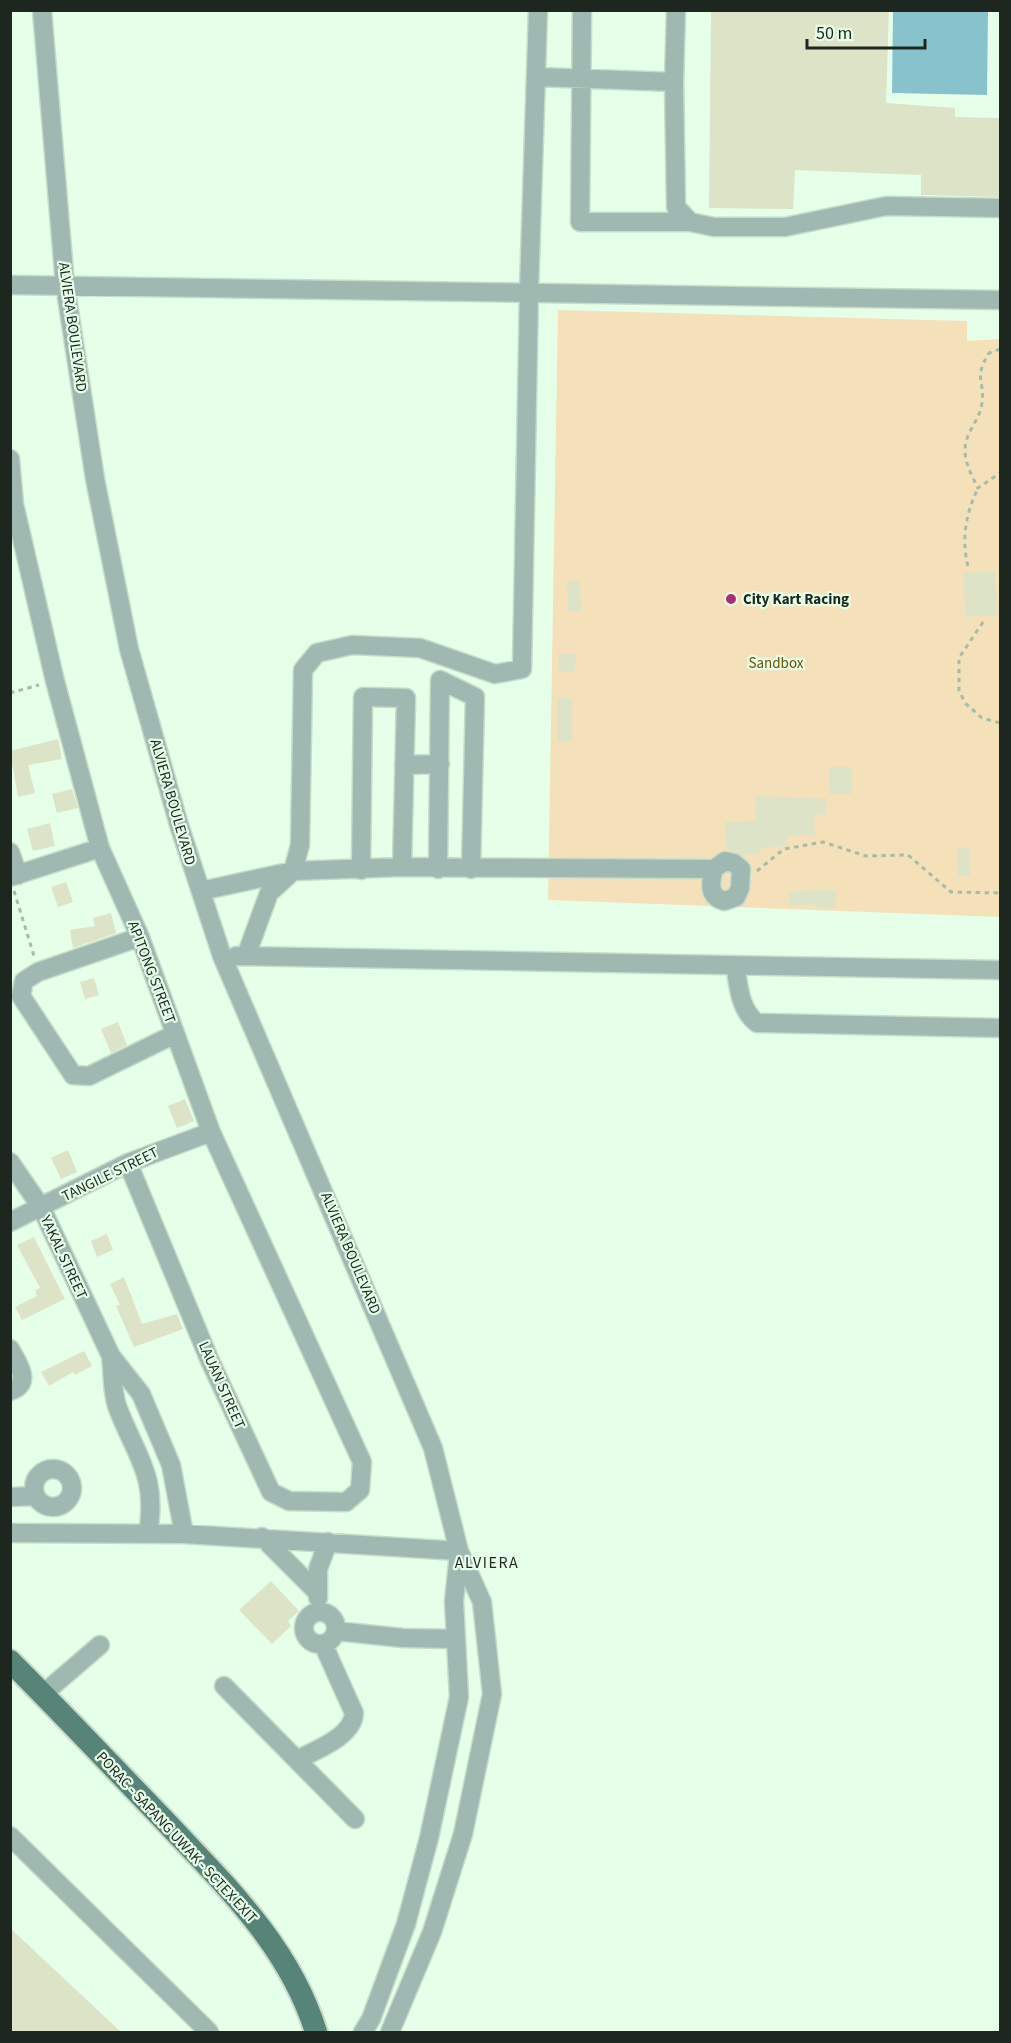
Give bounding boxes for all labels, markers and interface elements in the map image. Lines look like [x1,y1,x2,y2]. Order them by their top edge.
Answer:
scale bar [807,12,926,50]
text: 50 m [816,21,852,46]
street label: ALVIERA BOULEVARD [53,261,92,393]
place label: City Kart Racing [743,589,849,610]
marker: City Kart Racing [724,592,738,606]
park label: Sandbox [749,653,804,674]
street label: ALVIERA BOULEVARD [144,736,201,868]
street label: APITONG STREET [122,918,181,1027]
street label: TANGILE STREET [59,1142,162,1207]
street label: ALVIERA BOULEVARD [315,1189,386,1317]
street label: YAKAL STREET [35,1211,92,1303]
street label: LAUAN STREET [193,1338,250,1432]
district label: ALVIERA [455,1552,519,1574]
street label: PORAC - SAPANG UWAK - SCTEX EXIT [91,1747,262,1928]

